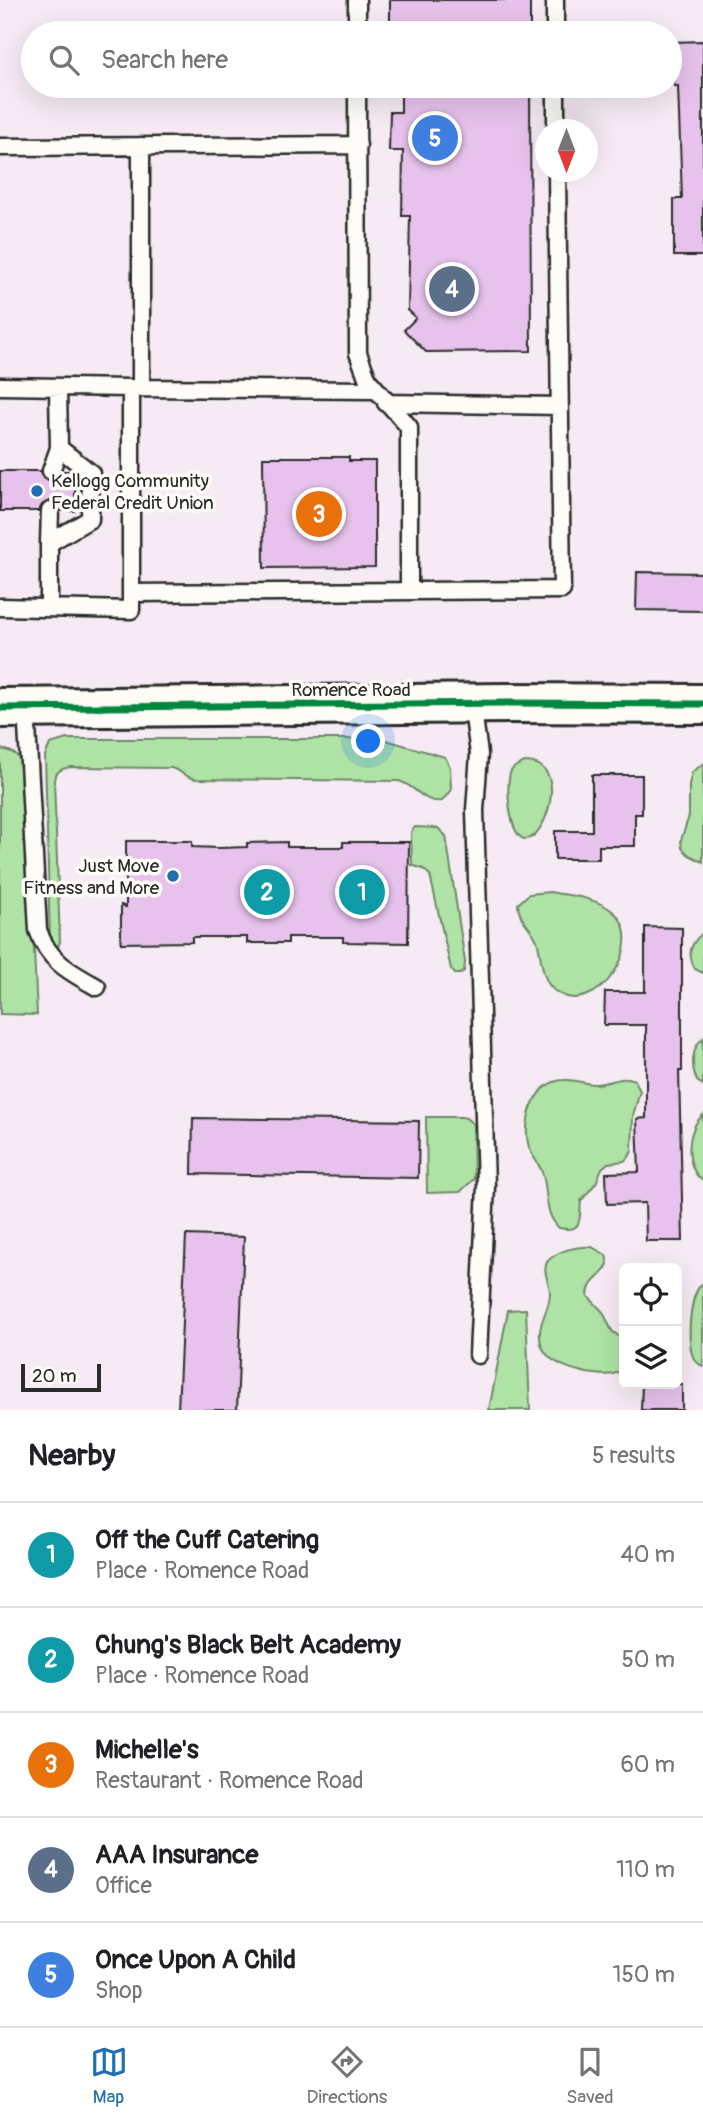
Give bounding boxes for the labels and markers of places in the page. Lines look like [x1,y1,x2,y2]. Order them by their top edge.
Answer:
pin: 5 [412,112,458,164]
pin: 4 [429,263,475,315]
place label: Kellogg Community Federal Credit Union [51,469,214,515]
marker: Kellogg Community Federal Credit Union [29,483,45,499]
pin: 3 [296,488,342,540]
place label: Just Move Fitness and More [23,854,160,900]
pin: 2 [244,866,290,918]
pin: 1 [339,866,385,918]
marker: Just Move Fitness and More [165,868,181,884]

